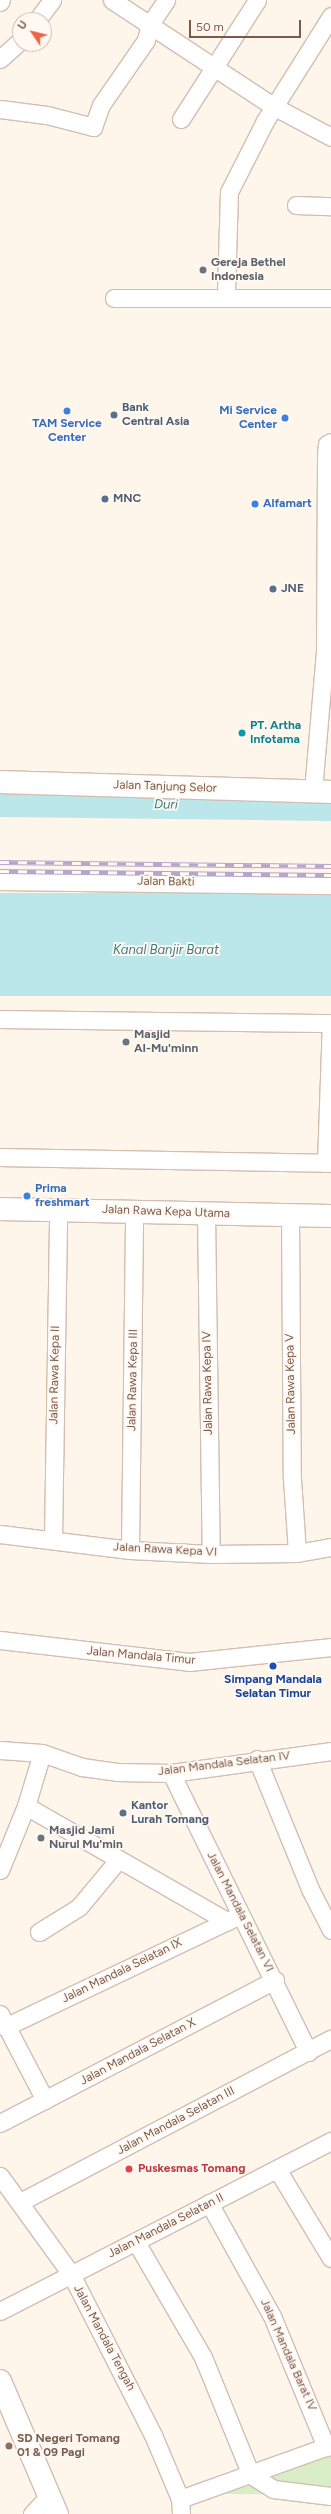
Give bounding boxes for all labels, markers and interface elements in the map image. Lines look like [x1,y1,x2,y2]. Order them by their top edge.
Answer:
north arrow [12,12,52,52]
scale bar [191,12,303,38]
text: U [15,19,30,32]
text: 50 m [196,20,224,34]
place label: Gereja Bethel Indonesia [211,256,286,284]
marker: Gereja Bethel Indonesia [198,265,208,275]
place label: Bank Central Asia [122,401,189,429]
place label: Mi Service Center [219,404,277,432]
marker: TAM Service Center [62,406,72,416]
marker: Bank Central Asia [109,410,119,420]
marker: Mi Service Center [280,413,290,423]
place label: TAM Service Center [32,417,102,445]
place label: MNC [113,492,141,506]
marker: MNC [100,494,110,504]
place label: Alfamart [263,497,312,511]
marker: Alfamart [250,499,260,509]
place label: JNE [281,582,304,596]
marker: JNE [268,584,278,594]
place label: PT. Artha Infotama [250,719,301,747]
marker: PT. Artha Infotama [237,728,247,738]
street label: Jalan Tanjung Selor [113,778,217,796]
water label: Duri [154,797,178,813]
street label: Jalan Bakti [137,874,195,890]
water label: Kanal Banjir Barat [113,942,219,958]
place label: Masjid AI-Mu'minn [134,1028,198,1056]
marker: Masjid AI-Mu'minn [121,1037,131,1047]
place label: Prima freshmart [35,1182,90,1210]
marker: Prima freshmart [22,1191,32,1201]
street label: Jalan Rawa Kepa Utama [102,1203,230,1221]
street label: Jalan Rawa Kepa II [47,1325,63,1425]
street label: Jalan Rawa Kepa III [125,1329,141,1431]
street label: Jalan Rawa Kepa IV [200,1331,216,1435]
street label: Jalan Rawa Kepa V [283,1333,299,1435]
street label: Jalan Rawa Kepa VI [113,1540,217,1560]
street label: Jalan Mandala Timur [86,1644,196,1668]
marker: Simpang Mandala Selatan Timur [268,1661,278,1671]
place label: Simpang Mandala Selatan Timur [224,1673,322,1701]
street label: Jalan Mandala Selatan IV [157,1749,291,1779]
place label: Kantor Lurah Tomang [131,1799,209,1827]
marker: Kantor Lurah Tomang [118,1808,128,1818]
place label: Masjid Jami Nurul Mu'min [49,1824,123,1852]
marker: Masjid Jami Nurul Mu'min [36,1833,46,1843]
street label: Jalan Mandala Selatan VI [203,1849,277,1975]
street label: Jalan Mandala Selatan IX [59,1936,185,2006]
street label: Jalan Mandala Selatan X [78,2015,198,2089]
street label: Jalan Mandala Selatan III [115,2084,237,2158]
place label: Puskesmas Tomang [138,2162,245,2176]
marker: Puskesmas Tomang [123,2163,135,2175]
street label: Jalan Mandala Selatan II [106,2191,226,2261]
street label: Jalan Mandala Tengah [70,2283,138,2393]
street label: Jalan Mandala Barat IV [257,2297,319,2413]
place label: SD Negeri Tomang 01 & 09 Pagi [17,2432,120,2460]
marker: SD Negeri Tomang 01 & 09 Pagi [4,2441,14,2451]

